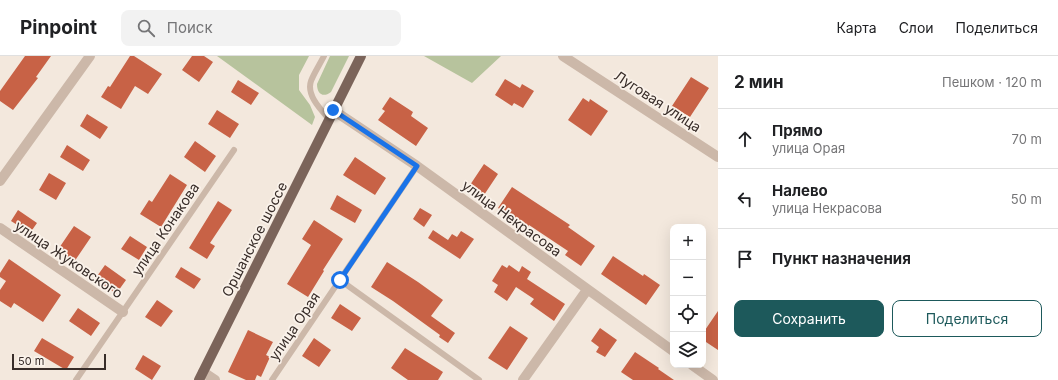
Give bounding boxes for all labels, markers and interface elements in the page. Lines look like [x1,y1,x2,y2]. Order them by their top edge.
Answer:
search box [121,10,401,46]
text: Pinpoint [20,16,97,39]
icon: search [135,17,157,39]
text: Поиск [167,18,213,37]
text: Карта [836,19,877,36]
text: Слои [899,19,934,36]
text: Поделиться [956,19,1038,36]
street label: Луговая улица [611,67,705,135]
text: 2 мин [734,72,784,92]
text: Пешком · 120 m [942,74,1042,90]
route end [324,101,342,119]
text: Прямо [772,121,823,140]
icon: ahead [734,128,756,150]
text: 70 m [1012,131,1042,147]
text: улица Орая [772,140,845,156]
street label: улица Некрасова [459,176,565,260]
street label: улица Конакова [128,179,202,279]
street label: Оршанское шоссе [218,179,290,299]
text: Налево [772,181,828,200]
icon: left [734,188,756,210]
text: 50 m [1011,191,1042,207]
text: улица Некрасова [772,200,882,216]
street label: улица Жуковского [12,217,126,301]
map controls [670,224,706,368]
button: + [670,224,706,260]
icon: arrive [734,248,756,270]
text: Пункт назначения [772,249,911,268]
button: − [670,260,706,296]
route start [331,271,349,289]
street label: улица Орая [265,289,323,363]
button: locate [670,296,706,332]
button: Сохранить [734,300,884,337]
button: Поделиться [892,300,1042,337]
button: layers [670,332,706,368]
scale bar [12,352,106,371]
text: 50 m [18,354,44,368]

